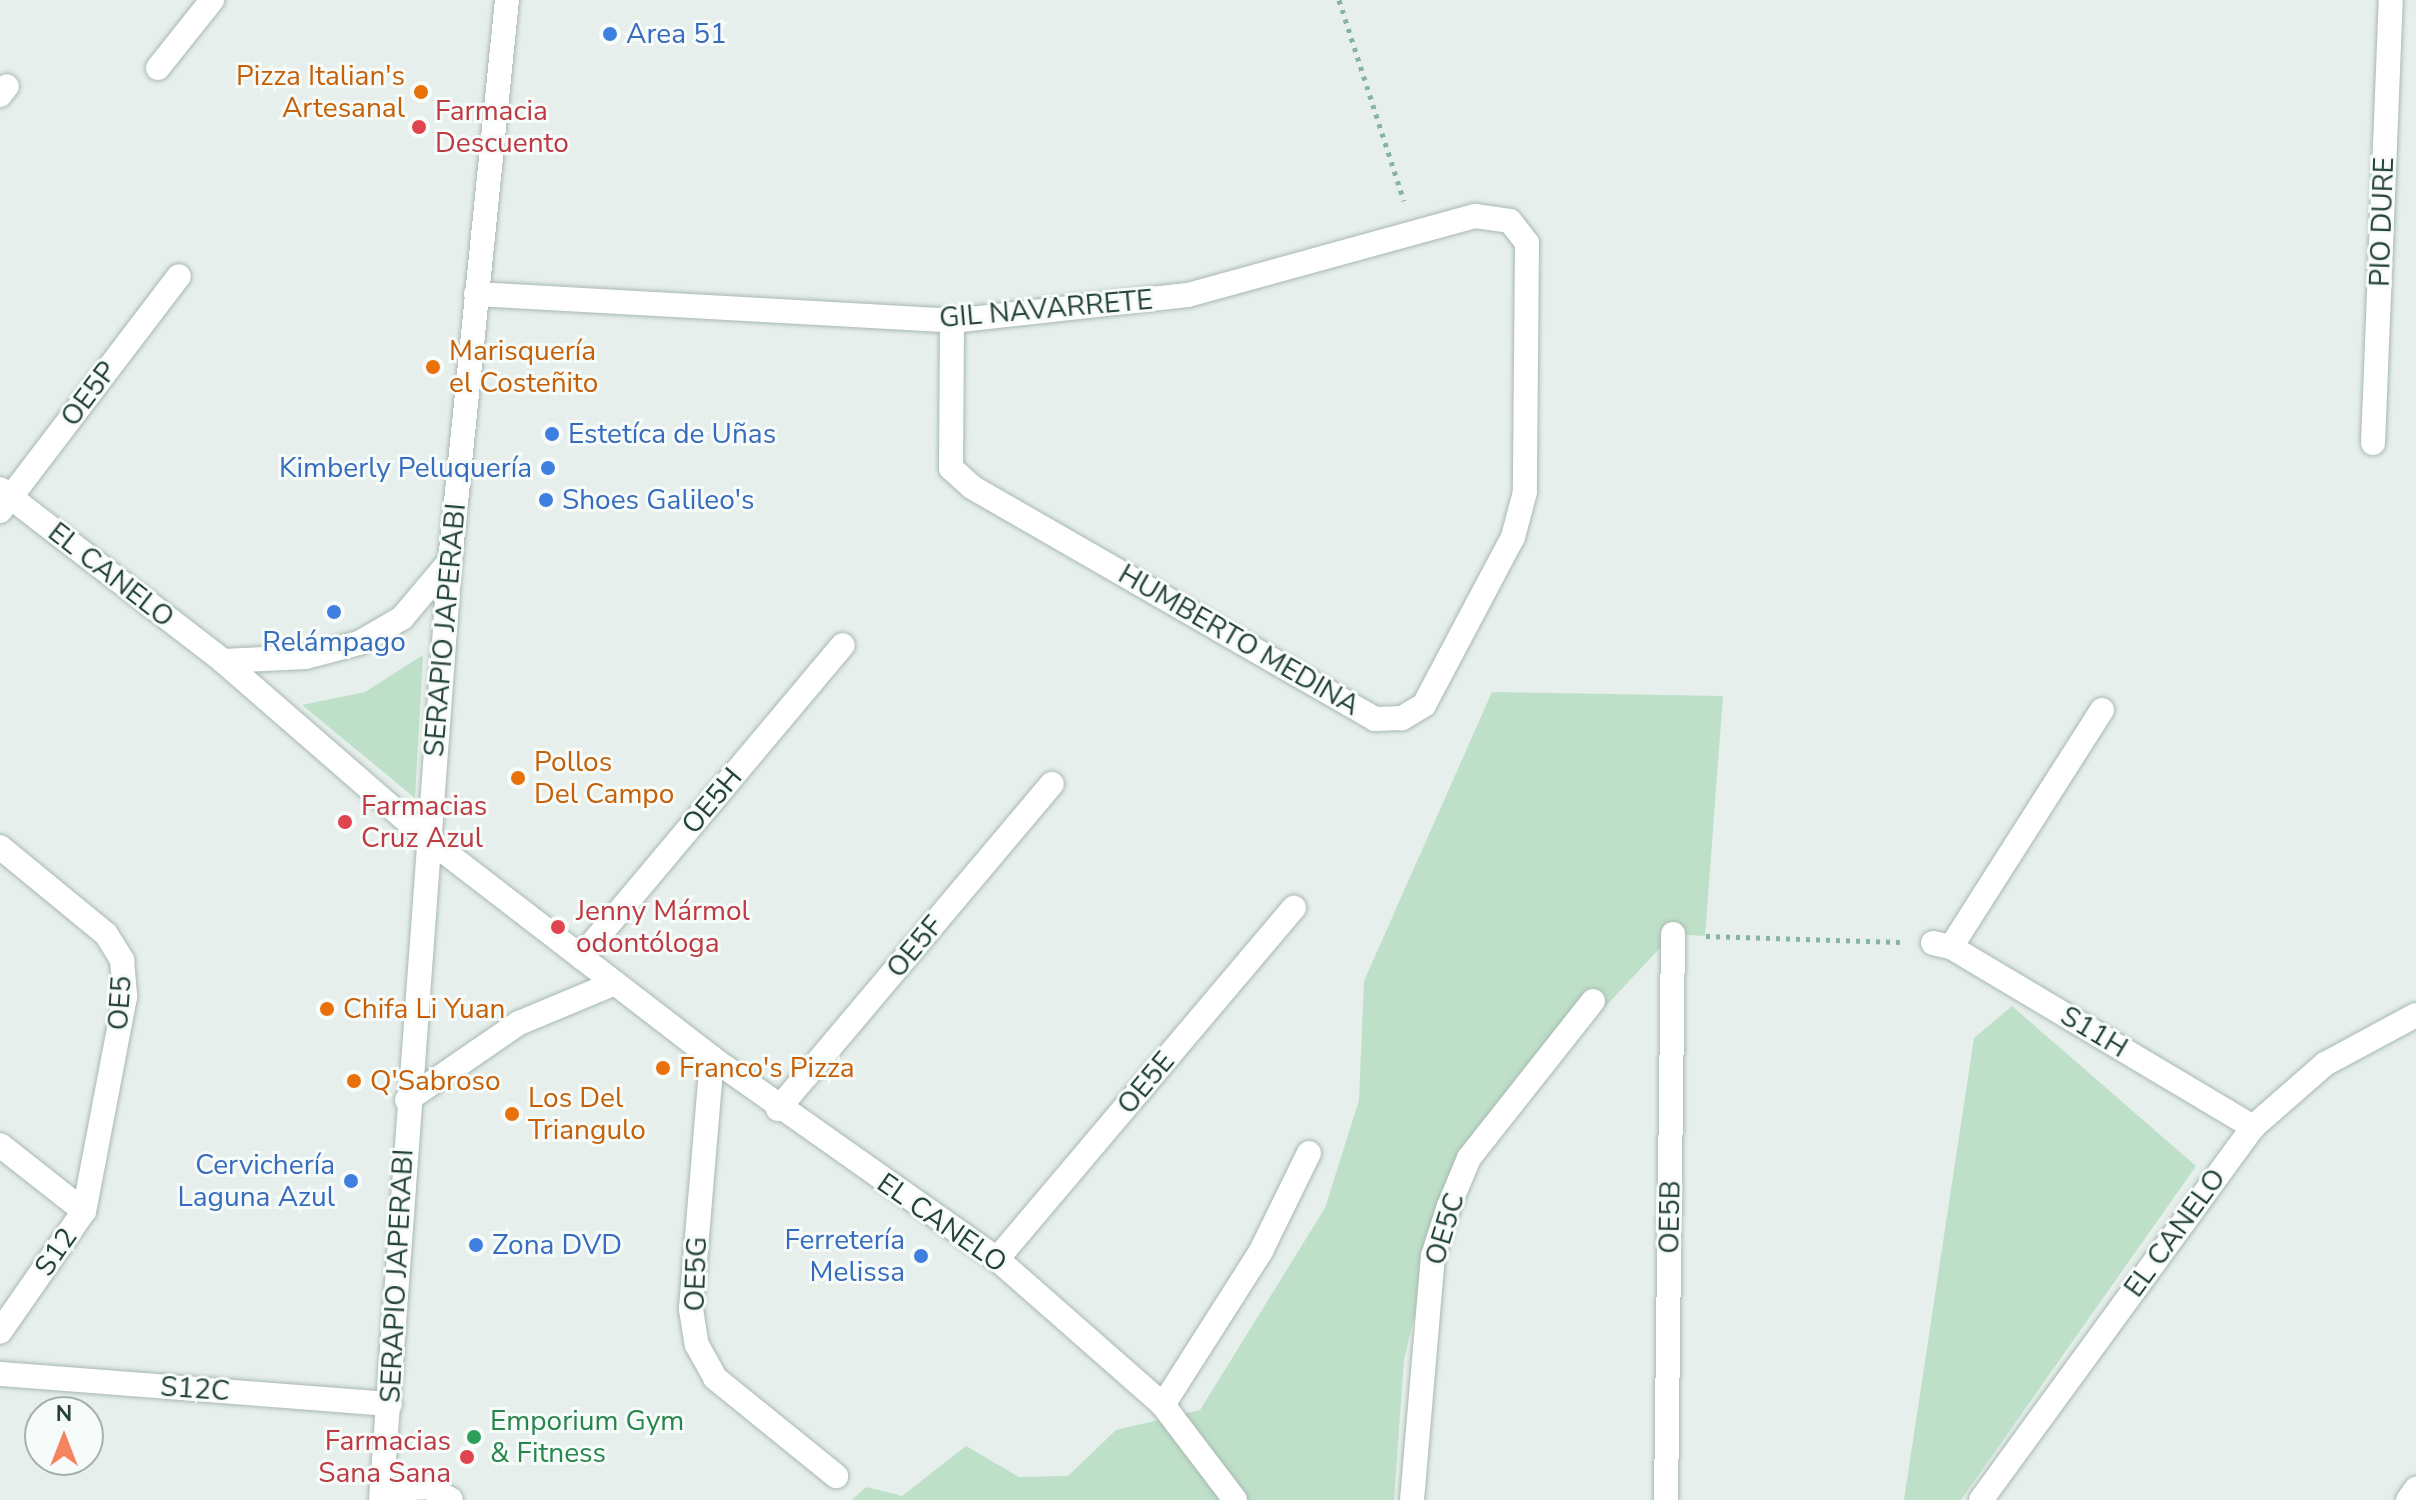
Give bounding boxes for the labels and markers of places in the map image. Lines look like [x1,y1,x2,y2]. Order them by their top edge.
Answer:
place label: Area 51 [626,17,727,51]
marker: Area 51 [601,25,619,43]
place label: Pizza Italian's Artesanal [236,59,405,125]
marker: Pizza Italian's Artesanal [412,83,430,101]
place label: Farmacia Descuento [435,94,569,160]
marker: Farmacia Descuento [410,118,428,136]
place label: Marisquería el Costeñito [449,334,598,400]
marker: Marisquería el Costeñito [424,358,442,376]
place label: Estetíca de Uñas [568,417,776,451]
marker: Estetíca de Uñas [543,425,561,443]
place label: Kimberly Peluquería [279,451,532,485]
marker: Kimberly Peluquería [539,459,557,477]
place label: Shoes Galileo's [562,483,754,517]
marker: Shoes Galileo's [537,491,555,509]
marker: Relámpago [325,603,343,621]
place label: Relámpago [262,625,406,659]
place label: Pollos Del Campo [534,745,674,811]
marker: Pollos Del Campo [509,769,527,787]
place label: Farmacias Cruz Azul [361,789,487,855]
marker: Farmacias Cruz Azul [336,813,354,831]
place label: Jenny Mármol odontóloga [576,894,750,960]
marker: Jenny Mármol odontóloga [547,916,569,938]
place label: Chifa Li Yuan [343,992,505,1026]
marker: Chifa Li Yuan [318,1000,336,1018]
place label: Franco's Pizza [679,1051,855,1085]
marker: Franco's Pizza [654,1059,672,1077]
place label: Q'Sabroso [370,1064,500,1098]
marker: Q'Sabroso [345,1072,363,1090]
place label: Los Del Triangulo [528,1081,646,1147]
marker: Los Del Triangulo [503,1105,521,1123]
place label: Cervichería Laguna Azul [178,1148,335,1214]
marker: Cervichería Laguna Azul [342,1172,360,1190]
place label: Ferretería Melissa [785,1223,905,1289]
place label: Zona DVD [492,1228,622,1262]
marker: Zona DVD [467,1236,485,1254]
marker: Ferretería Melissa [912,1247,930,1265]
place label: Emporium Gym & Fitness [490,1404,684,1470]
place label: Farmacias Sana Sana [318,1424,451,1490]
marker: Emporium Gym & Fitness [465,1428,483,1446]
marker: Farmacias Sana Sana [458,1448,476,1466]

